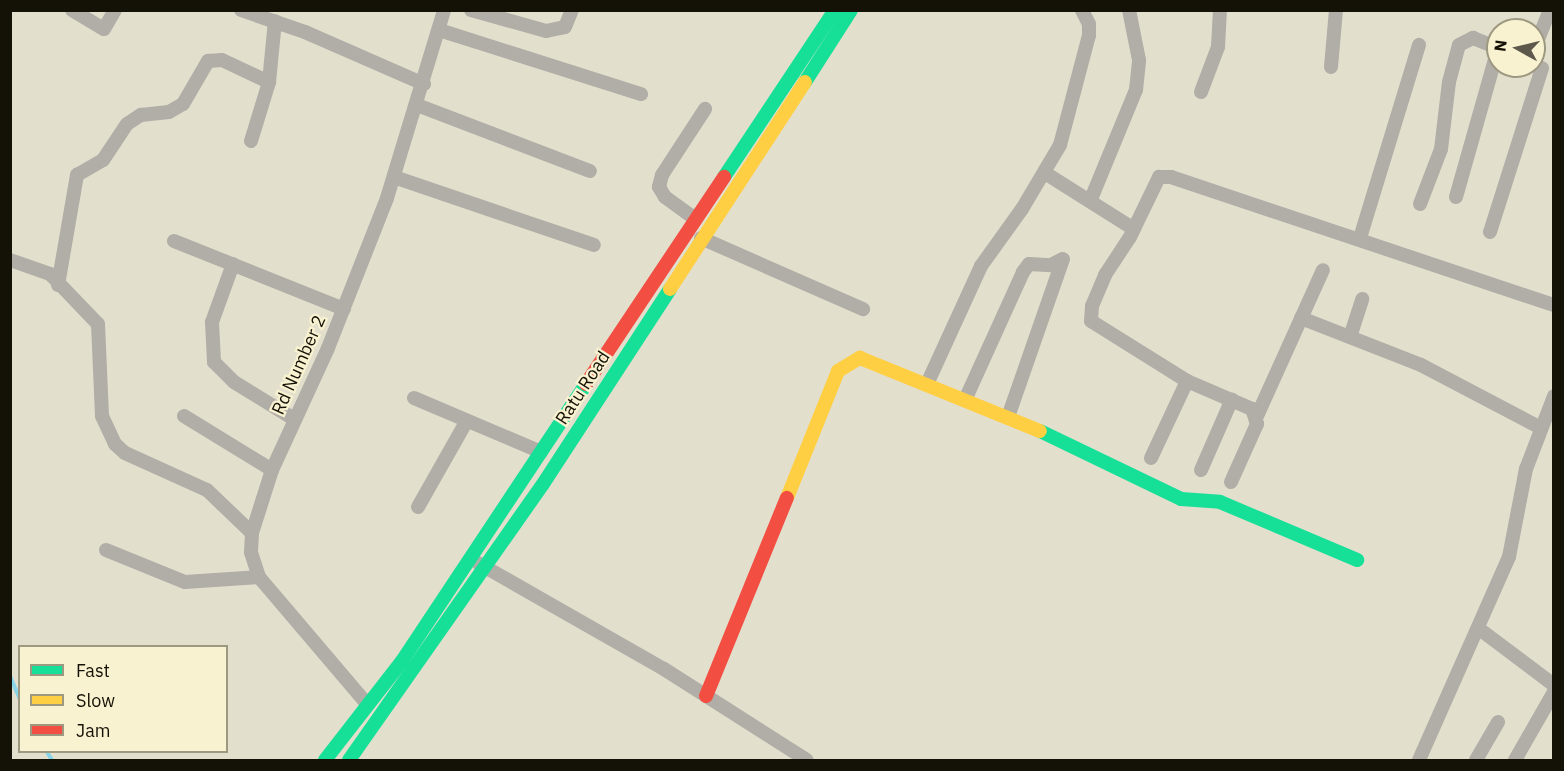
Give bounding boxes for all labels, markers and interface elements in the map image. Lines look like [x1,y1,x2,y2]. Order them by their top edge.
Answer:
north arrow [1486,18,1546,78]
text: N [1489,39,1511,53]
street label: Rd Number 2 [267,312,331,418]
street label: Ratu Road [551,347,615,429]
legend [18,645,228,753]
text: Fast [76,659,110,682]
text: Slow [76,689,115,712]
text: Jam [76,719,111,742]

